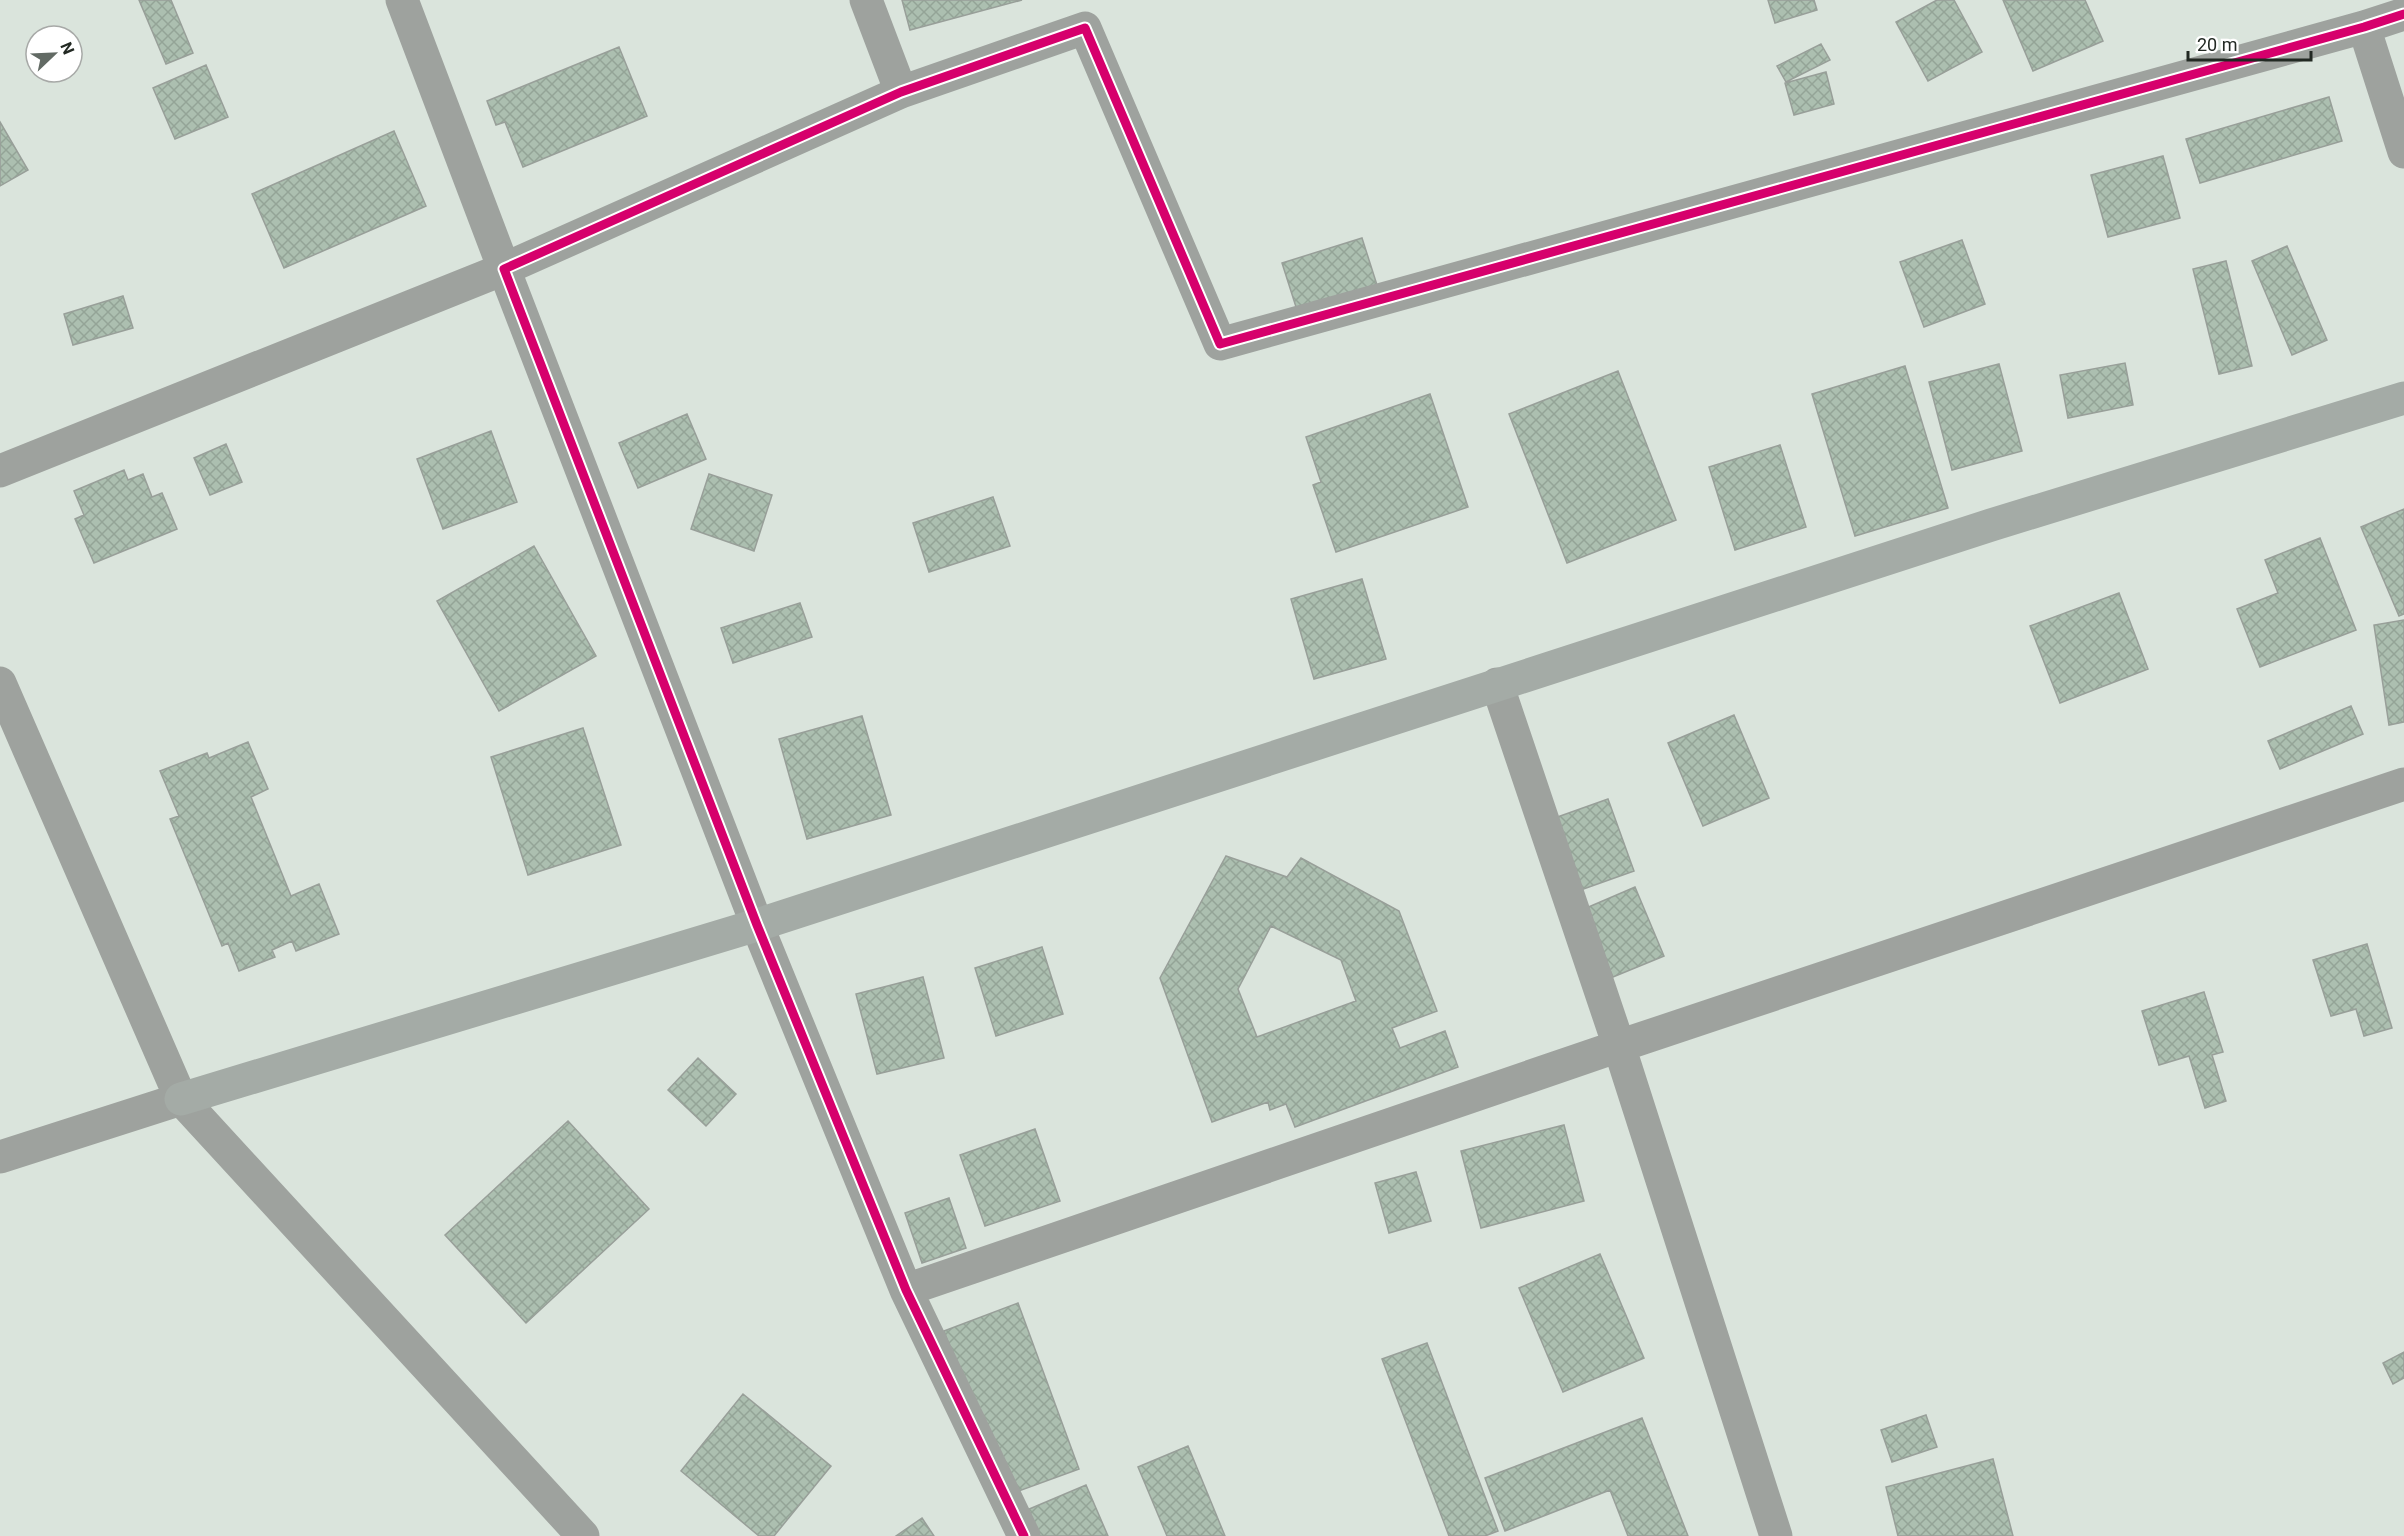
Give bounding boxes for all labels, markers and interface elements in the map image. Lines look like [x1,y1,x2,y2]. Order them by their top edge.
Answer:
north arrow [24,24,84,84]
scale bar [2188,24,2311,62]
text: 20 m [2197,34,2237,55]
text: N [56,39,78,57]

